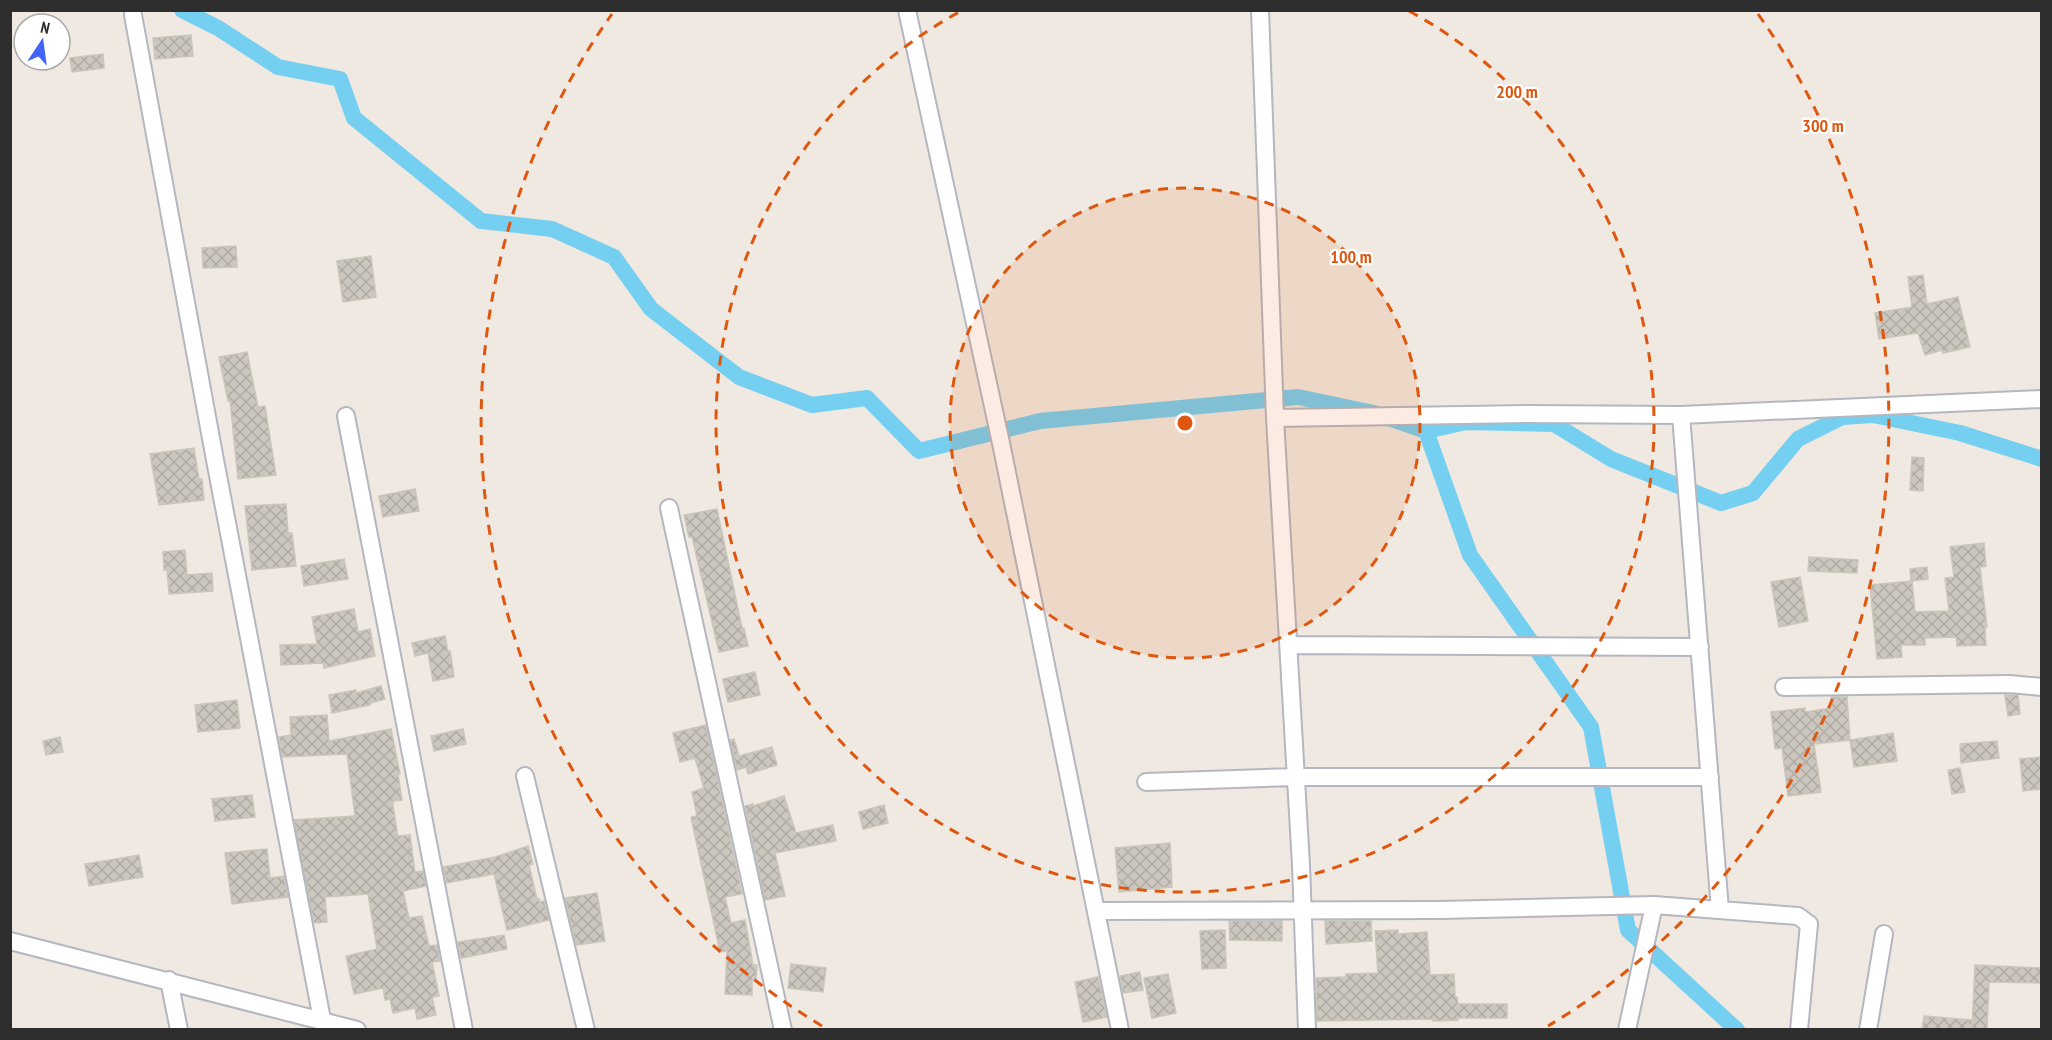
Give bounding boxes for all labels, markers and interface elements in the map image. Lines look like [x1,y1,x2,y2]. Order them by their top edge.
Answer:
north arrow [12,12,72,72]
text: N [39,17,52,38]
text: 200 m [1496,80,1538,103]
text: 300 m [1802,114,1844,137]
text: 100 m [1330,245,1372,268]
centre of rings [1175,413,1195,433]

